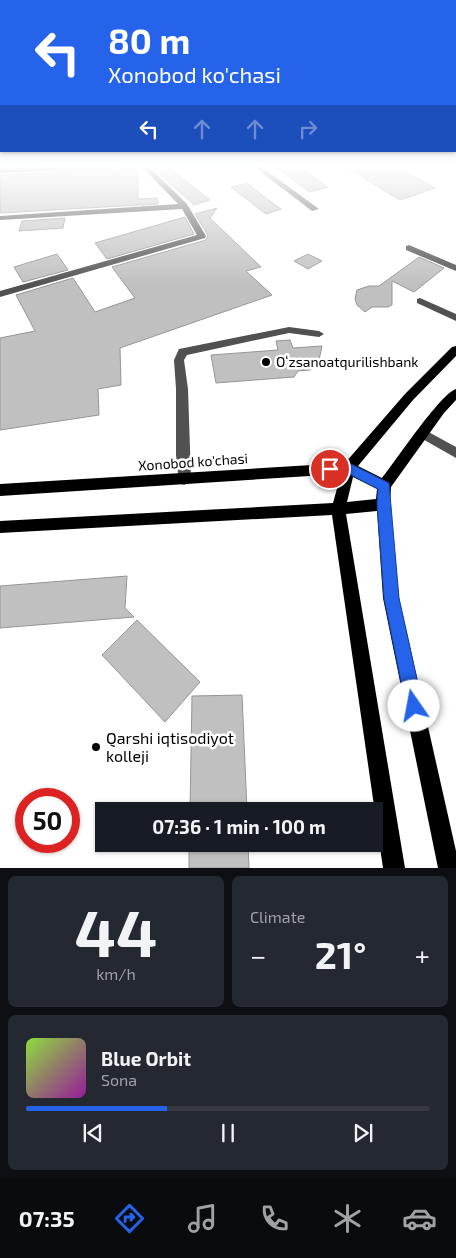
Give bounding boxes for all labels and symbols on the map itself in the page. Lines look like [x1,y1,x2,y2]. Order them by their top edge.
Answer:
place label: Oʻzsanoatqurilishbank [276,353,418,370]
marker: Oʻzsanoatqurilishbank [260,356,272,368]
pin [309,448,351,490]
street label: Xonobod ko'chasi [137,449,248,474]
position arrow [387,679,439,731]
place label: Qarshi iqtisodiyot kolleji [106,728,234,766]
marker: Qarshi iqtisodiyot kolleji [90,741,102,753]
speed limit sign: 50 [15,788,80,853]

